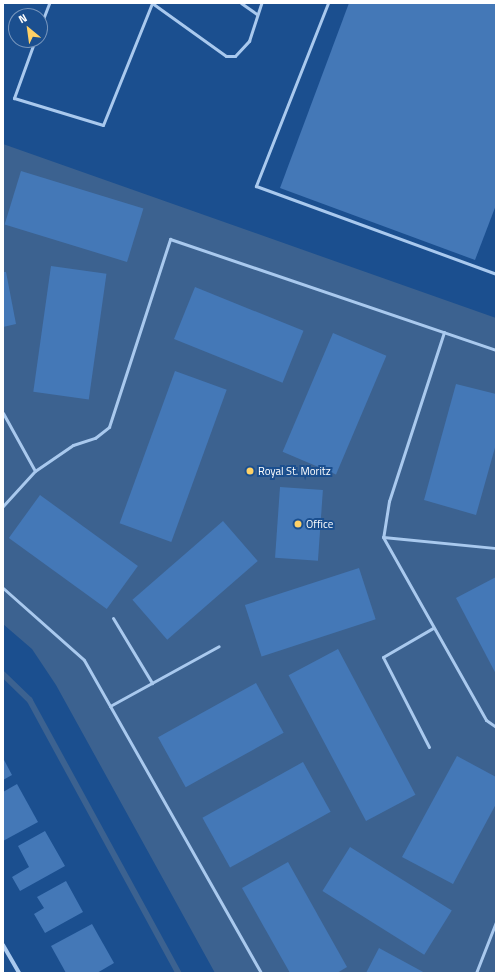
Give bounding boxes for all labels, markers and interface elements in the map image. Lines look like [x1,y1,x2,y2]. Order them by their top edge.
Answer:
north arrow [8,8,48,48]
text: N [15,10,30,27]
place label: Royal St. Moritz [258,464,331,478]
marker: Royal St. Moritz [245,466,255,476]
place label: Office [306,517,333,531]
marker: Office [293,519,303,529]

